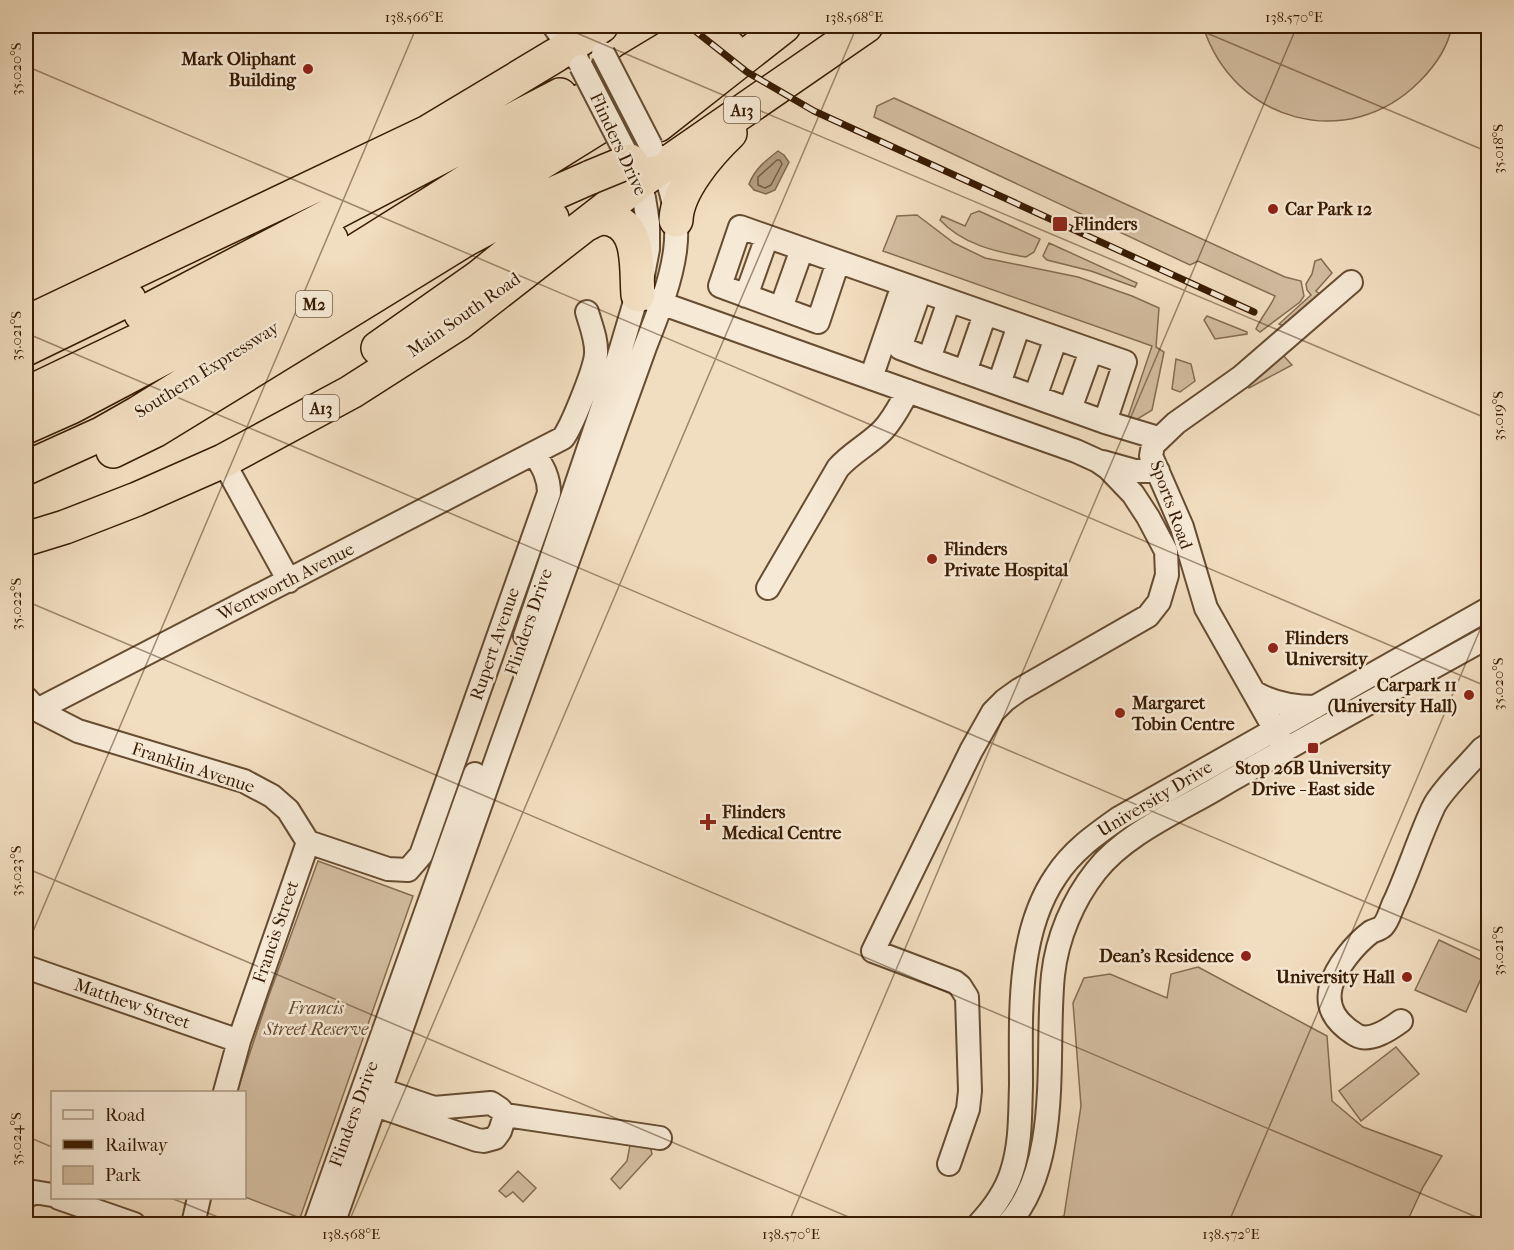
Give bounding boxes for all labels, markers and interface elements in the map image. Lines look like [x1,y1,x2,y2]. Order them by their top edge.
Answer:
text: 138.566°E [385,8,443,26]
text: 138.568°E [825,8,883,26]
text: 138.570°E [1265,8,1323,26]
text: 35.020°S [7,42,25,96]
place label: Mark Oliphant Building [180,49,297,91]
marker: Mark Oliphant Building [301,62,315,76]
street label: Flinders Drive [585,89,651,199]
road number: A13 [724,97,760,123]
text: 35.018°S [1489,124,1507,174]
place label: Car Park 12 [1285,199,1372,220]
marker: Car Park 12 [1266,202,1280,216]
place label: Flinders [1073,214,1138,235]
marker: Flinders [1051,215,1069,233]
street label: Main South Road [403,268,525,362]
road number: M2 [296,291,332,317]
text: 35.021°S [7,311,25,361]
street label: Southern Expressway [131,316,284,423]
text: 35.019°S [1489,391,1507,441]
road number: A13 [303,395,339,421]
street label: Sports Road [1145,458,1197,552]
street label: Wentworth Avenue [213,538,358,626]
place label: Flinders Private Hospital [943,539,1069,581]
marker: Flinders Private Hospital [925,552,939,566]
street label: Flinders Drive [501,566,557,678]
text: 35.022°S [7,578,25,630]
street label: Rupert Avenue [466,585,524,703]
place label: Flinders University [1284,628,1369,670]
marker: Flinders University [1266,641,1280,655]
text: 35.020°S [1489,657,1507,711]
place label: Carpark 11 (University Hall) [1328,675,1457,717]
marker: Carpark 11 (University Hall) [1462,688,1476,702]
place label: Margaret Tobin Centre [1131,693,1235,735]
marker: Margaret Tobin Centre [1113,706,1127,720]
street label: Franklin Avenue [129,738,257,798]
marker: Stop 26B University Drive - East side [1306,741,1320,755]
street label: University Drive [1094,756,1216,842]
place label: Stop 26B University Drive - East side [1235,758,1392,800]
place label: Flinders Medical Centre [721,802,842,844]
marker: Flinders Medical Centre [699,813,717,831]
text: 35.023°S [7,845,25,896]
street label: Francis Street [249,877,304,986]
text: 35.021°S [1489,926,1507,976]
place label: Dean's Residence [1099,946,1234,967]
marker: Dean's Residence [1239,949,1253,963]
place label: University Hall [1275,967,1396,988]
marker: University Hall [1400,970,1414,984]
street label: Matthew Street [71,974,193,1034]
park label: Francis Street Reserve [263,998,369,1040]
street label: Flinders Drive [325,1058,383,1170]
legend [51,1091,246,1199]
text: Road [105,1105,145,1126]
text: 35.024°S [7,1112,25,1166]
text: Railway [105,1135,169,1156]
text: Park [105,1165,142,1186]
text: 138.568°E [322,1225,380,1243]
text: 138.570°E [762,1225,820,1243]
text: 138.572°E [1202,1225,1260,1243]

